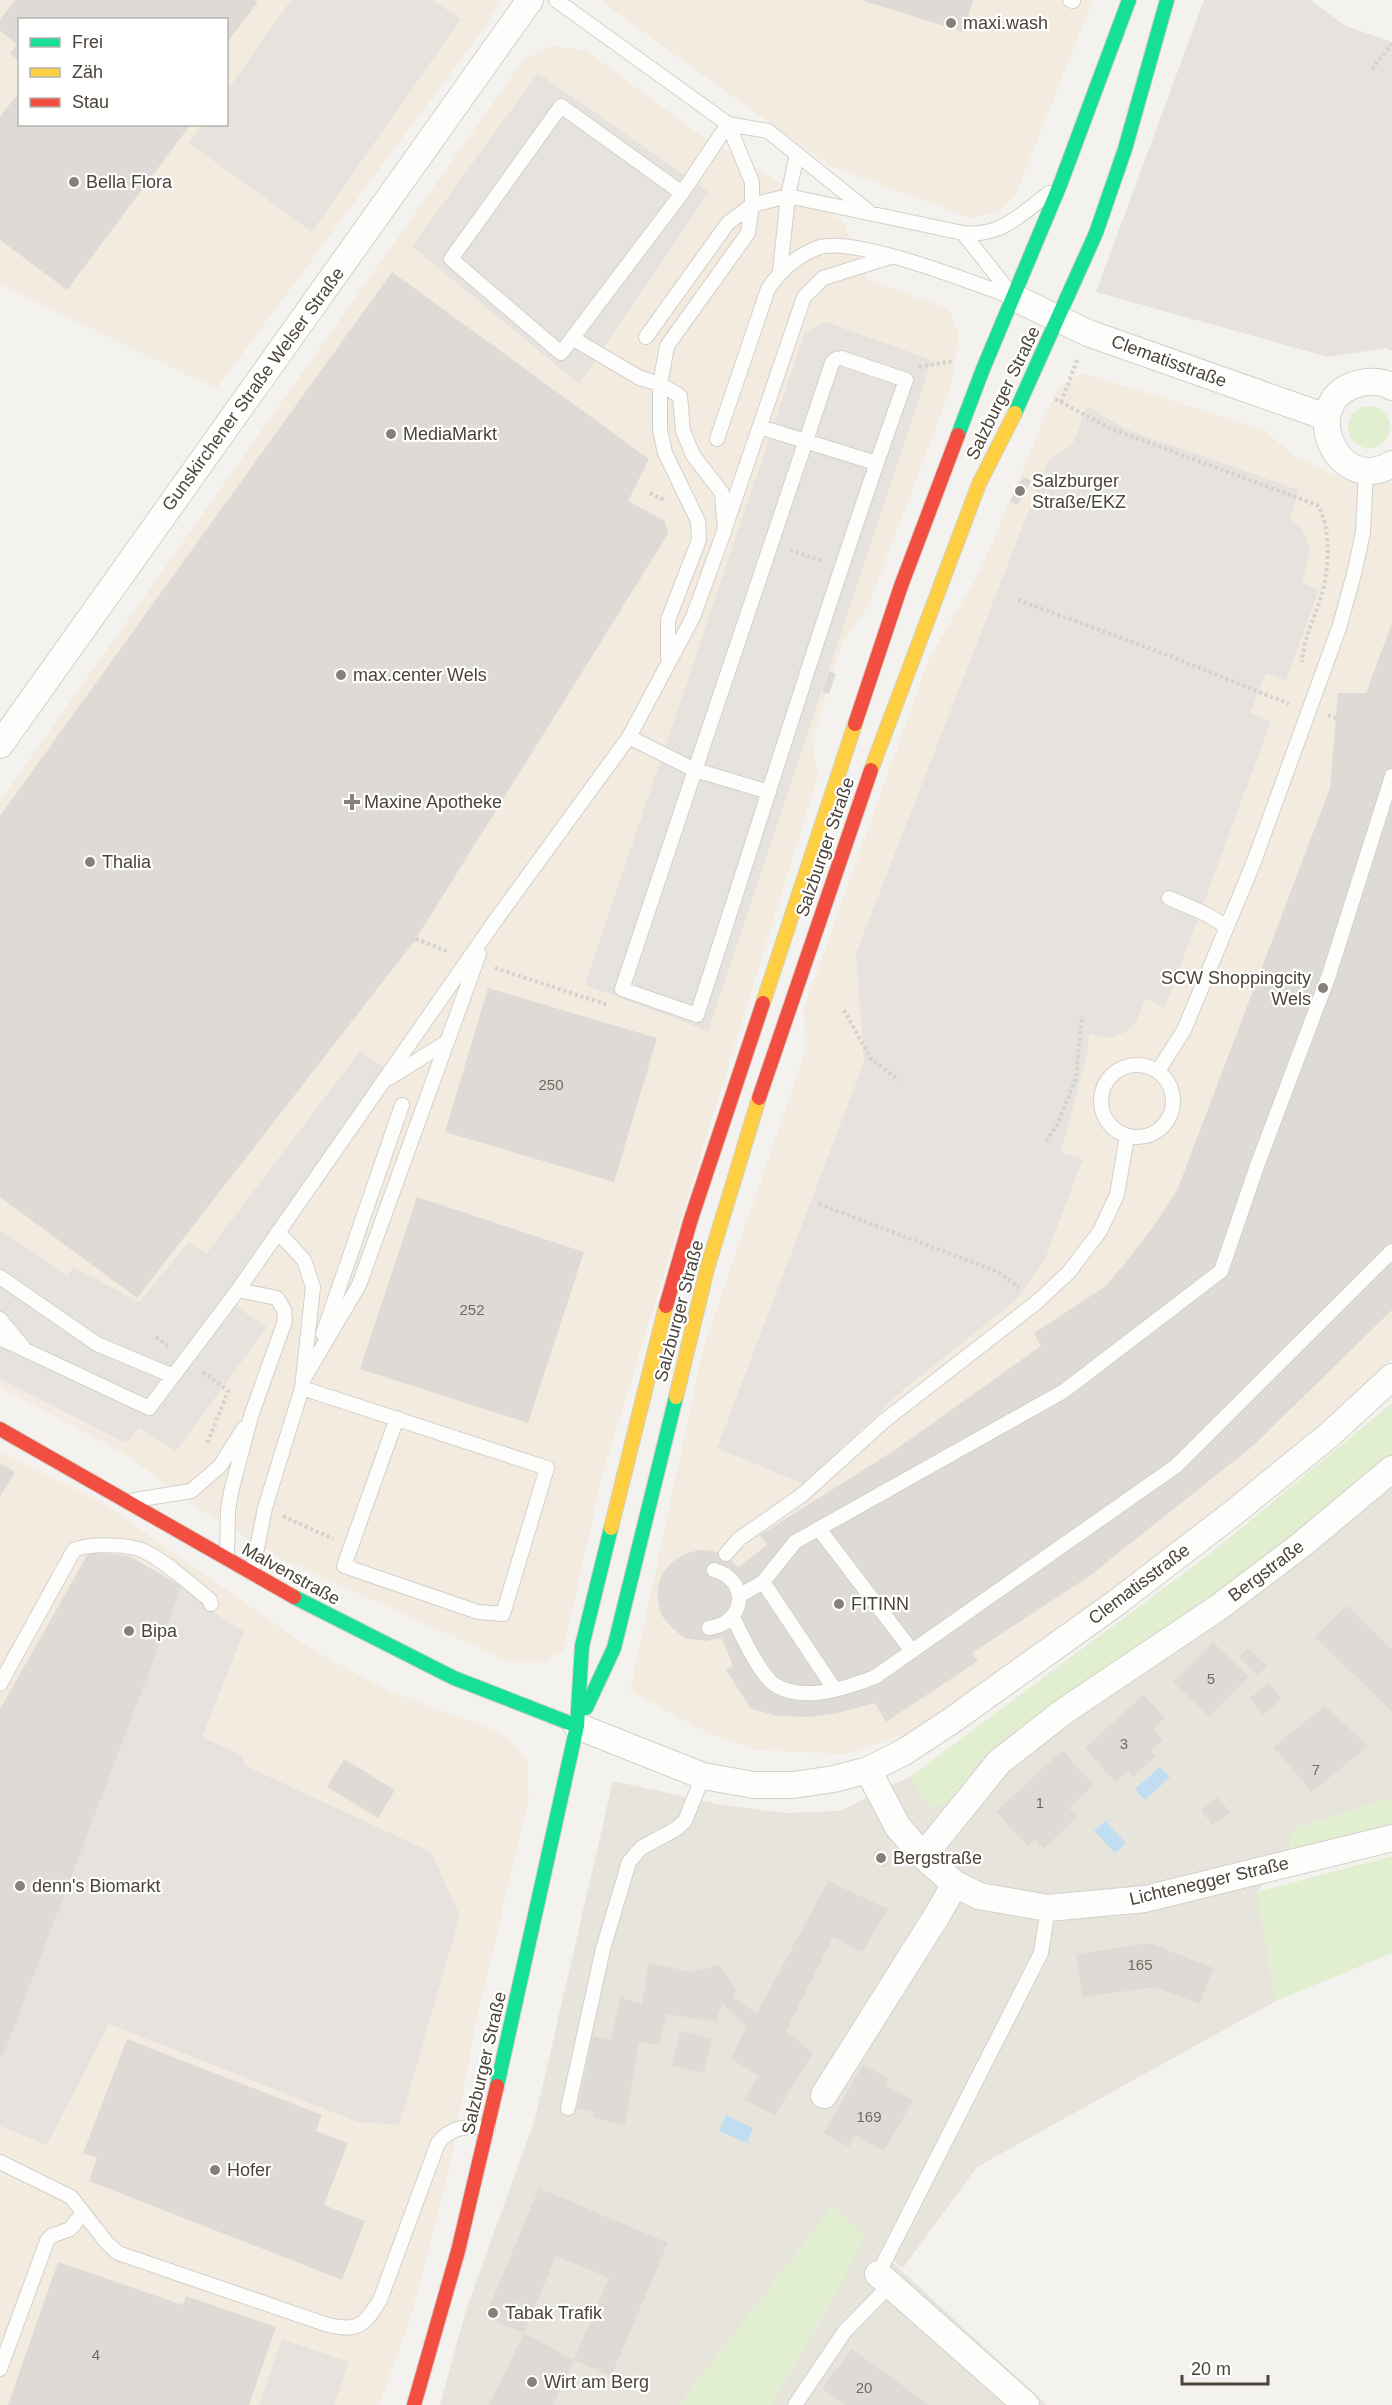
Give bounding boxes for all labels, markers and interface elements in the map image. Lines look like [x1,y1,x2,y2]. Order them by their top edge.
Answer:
place label: maxi.wash [963,13,1048,33]
marker: maxi.wash [944,16,958,30]
legend [18,18,228,126]
text: Frei [72,32,103,52]
text: Zäh [72,62,103,82]
text: Stau [72,92,109,112]
place label: Bella Flora [86,172,173,192]
marker: Bella Flora [67,175,81,189]
street label: Gunskirchener Straße Welser Straße [158,263,348,515]
street label: Salzburger Straße [962,323,1044,463]
street label: Clematisstraße [1109,331,1229,391]
place label: MediaMarkt [403,424,497,444]
marker: MediaMarkt [384,427,398,441]
place label: Salzburger Straße/EKZ [1032,471,1126,512]
marker: Salzburger Straße/EKZ [1013,484,1027,498]
place label: max.center Wels [353,665,487,685]
marker: max.center Wels [334,668,348,682]
street label: Salzburger Straße [792,775,858,919]
place label: Maxine Apotheke [364,792,502,812]
marker: Maxine Apotheke [345,795,359,809]
place label: Thalia [102,852,152,872]
marker: Thalia [83,855,97,869]
place label: SCW Shoppingcity Wels [1161,968,1311,1009]
marker: SCW Shoppingcity Wels [1316,981,1330,995]
house number: 250 [538,1076,564,1093]
street label: Salzburger Straße [650,1238,708,1384]
house number: 252 [459,1301,485,1318]
street label: Bergstraße [1224,1536,1308,1606]
street label: Malvenstraße [238,1539,344,1609]
street label: Clematisstraße [1085,1540,1193,1628]
place label: FITINN [851,1594,909,1614]
marker: FITINN [832,1597,846,1611]
place label: Bipa [141,1621,178,1641]
marker: Bipa [122,1624,136,1638]
house number: 5 [1207,1670,1215,1687]
house number: 3 [1120,1735,1128,1752]
house number: 7 [1312,1761,1320,1778]
house number: 1 [1036,1794,1044,1811]
place label: Bergstraße [893,1848,982,1868]
marker: Bergstraße [874,1851,888,1865]
street label: Lichtenegger Straße [1127,1853,1291,1909]
place label: denn's Biomarkt [32,1876,161,1896]
marker: denn's Biomarkt [13,1879,27,1893]
house number: 165 [1127,1956,1153,1973]
street label: Salzburger Straße [458,1990,510,2136]
house number: 169 [856,2108,882,2125]
place label: Hofer [227,2160,271,2180]
marker: Hofer [208,2163,222,2177]
place label: Tabak Trafik [505,2303,603,2323]
marker: Tabak Trafik [486,2306,500,2320]
house number: 4 [92,2346,100,2363]
scale bar [1182,2348,1268,2386]
text: 20 m [1191,2359,1231,2379]
place label: Wirt am Berg [544,2372,649,2392]
marker: Wirt am Berg [525,2375,539,2389]
house number: 20 [856,2379,872,2396]

